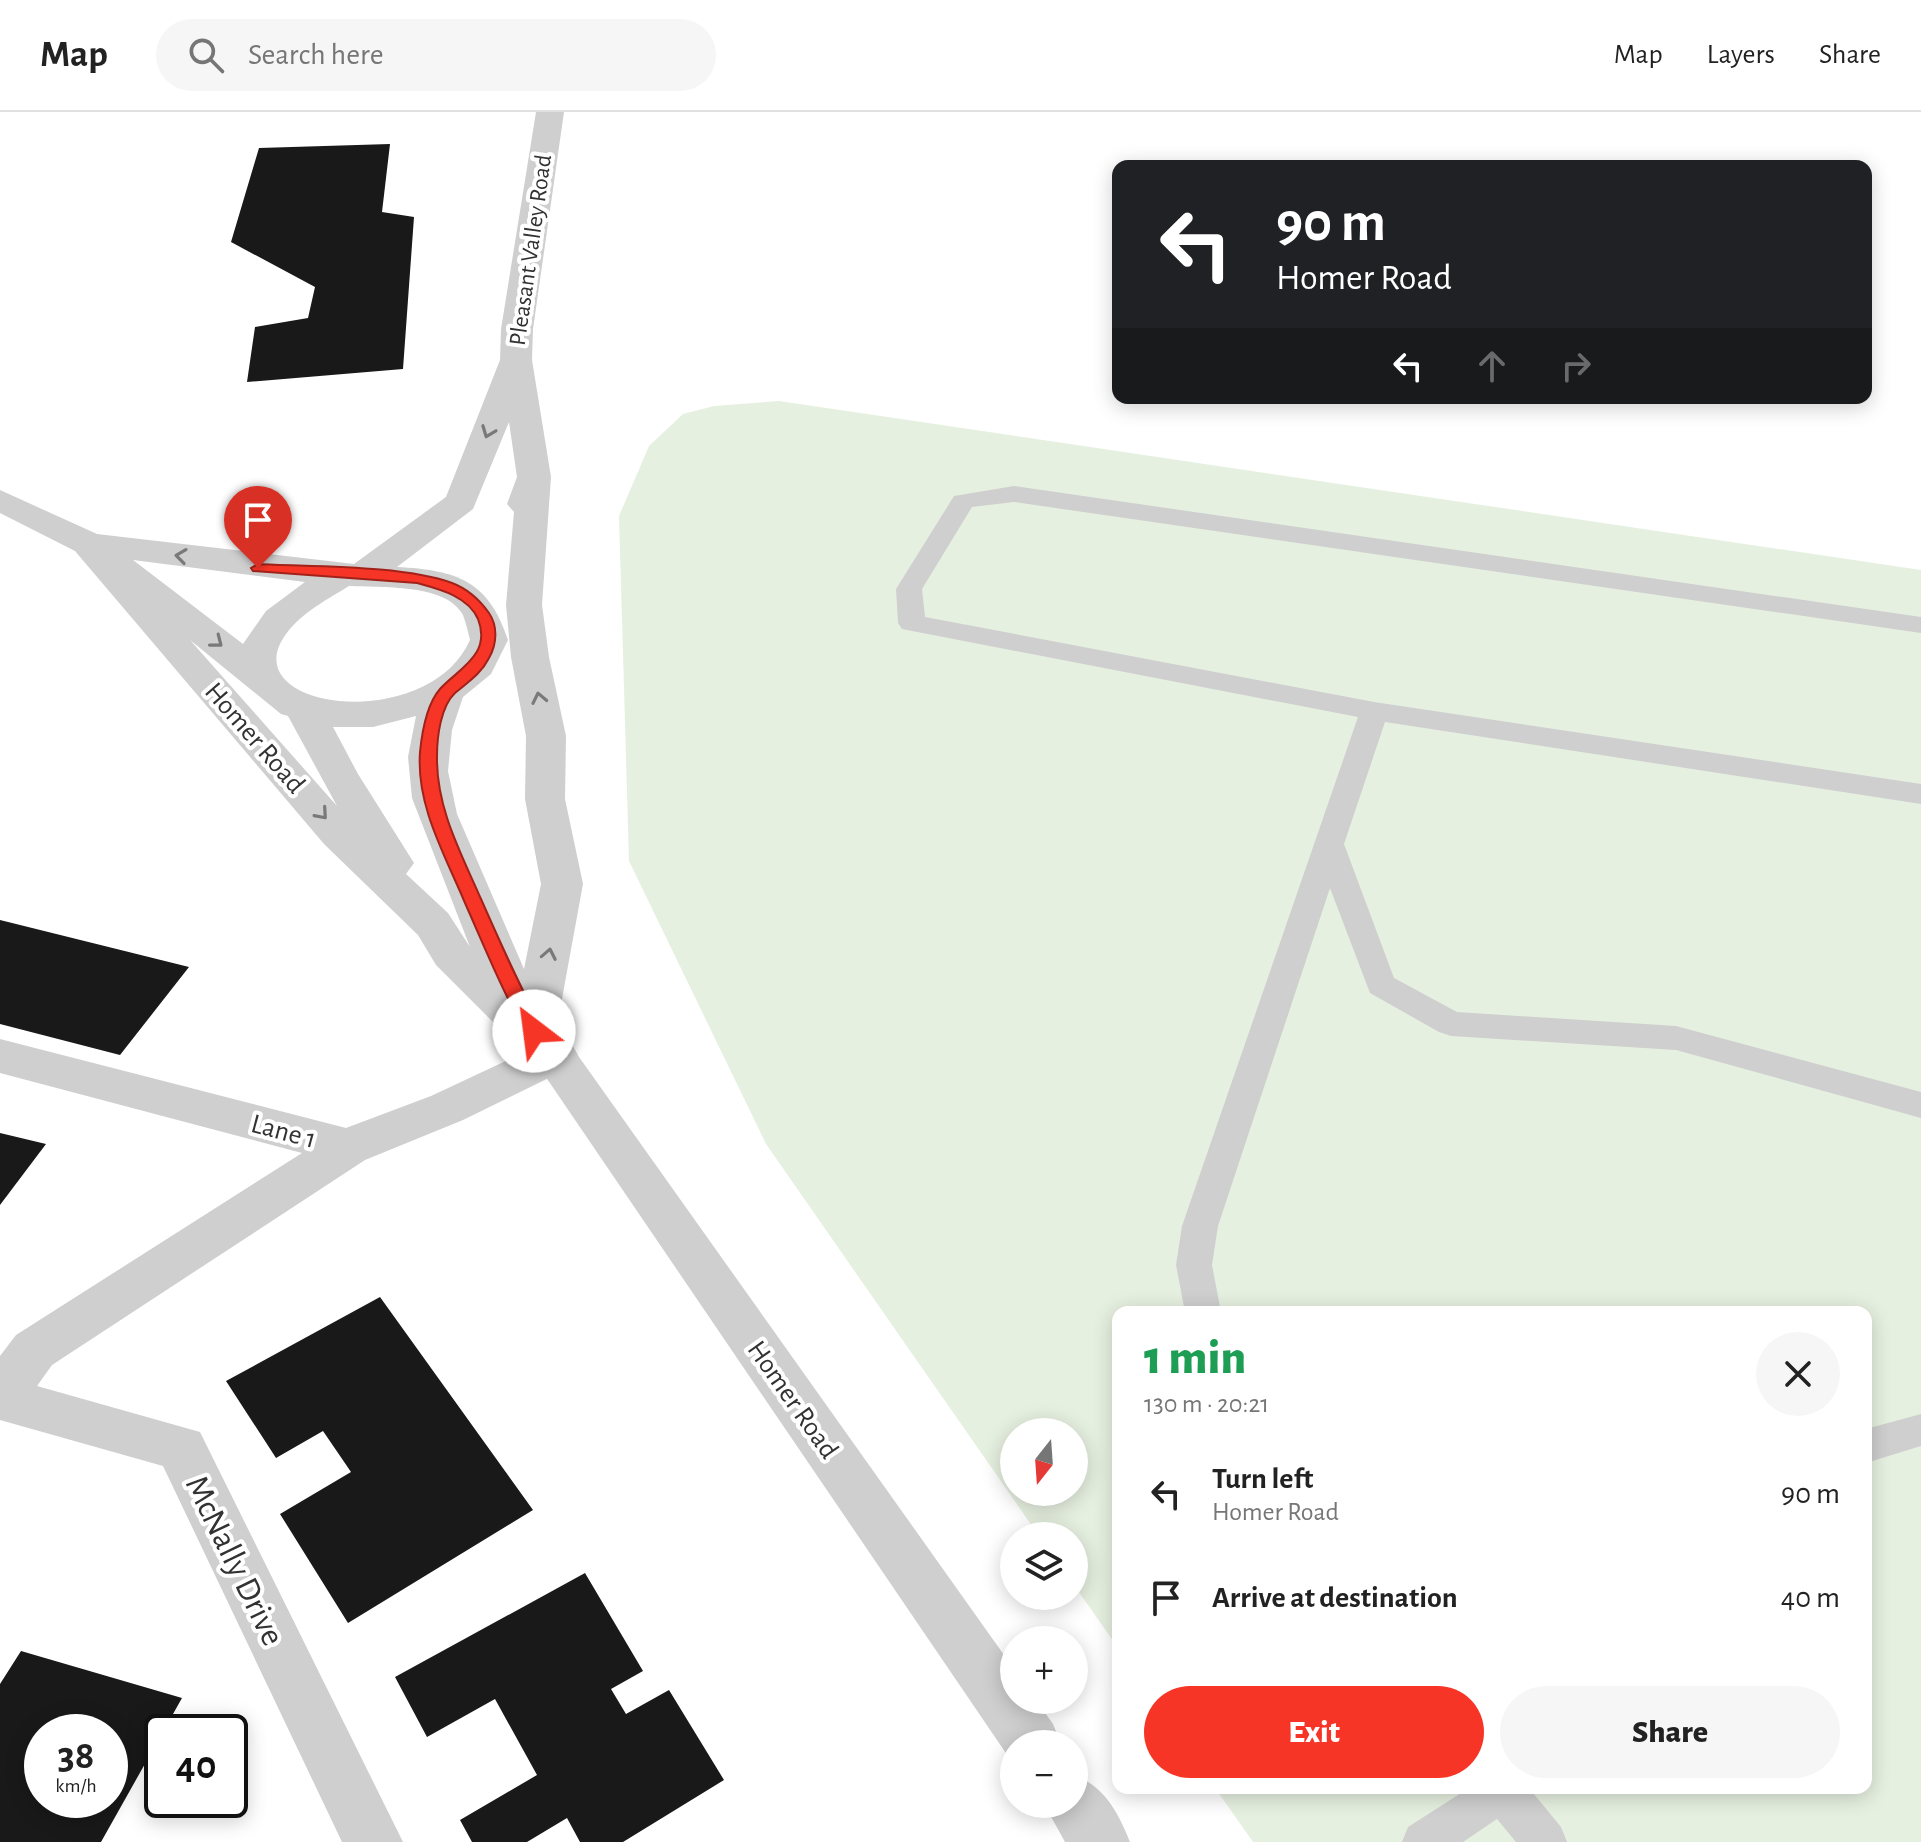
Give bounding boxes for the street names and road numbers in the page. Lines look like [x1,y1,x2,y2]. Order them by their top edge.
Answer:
street label: Pleasant Valley Road [506,153,556,347]
street label: Homer Road [199,678,310,799]
street label: Lane 1 [248,1110,319,1154]
street label: Homer Road [742,1336,843,1464]
street label: McNally Drive [179,1471,290,1651]

